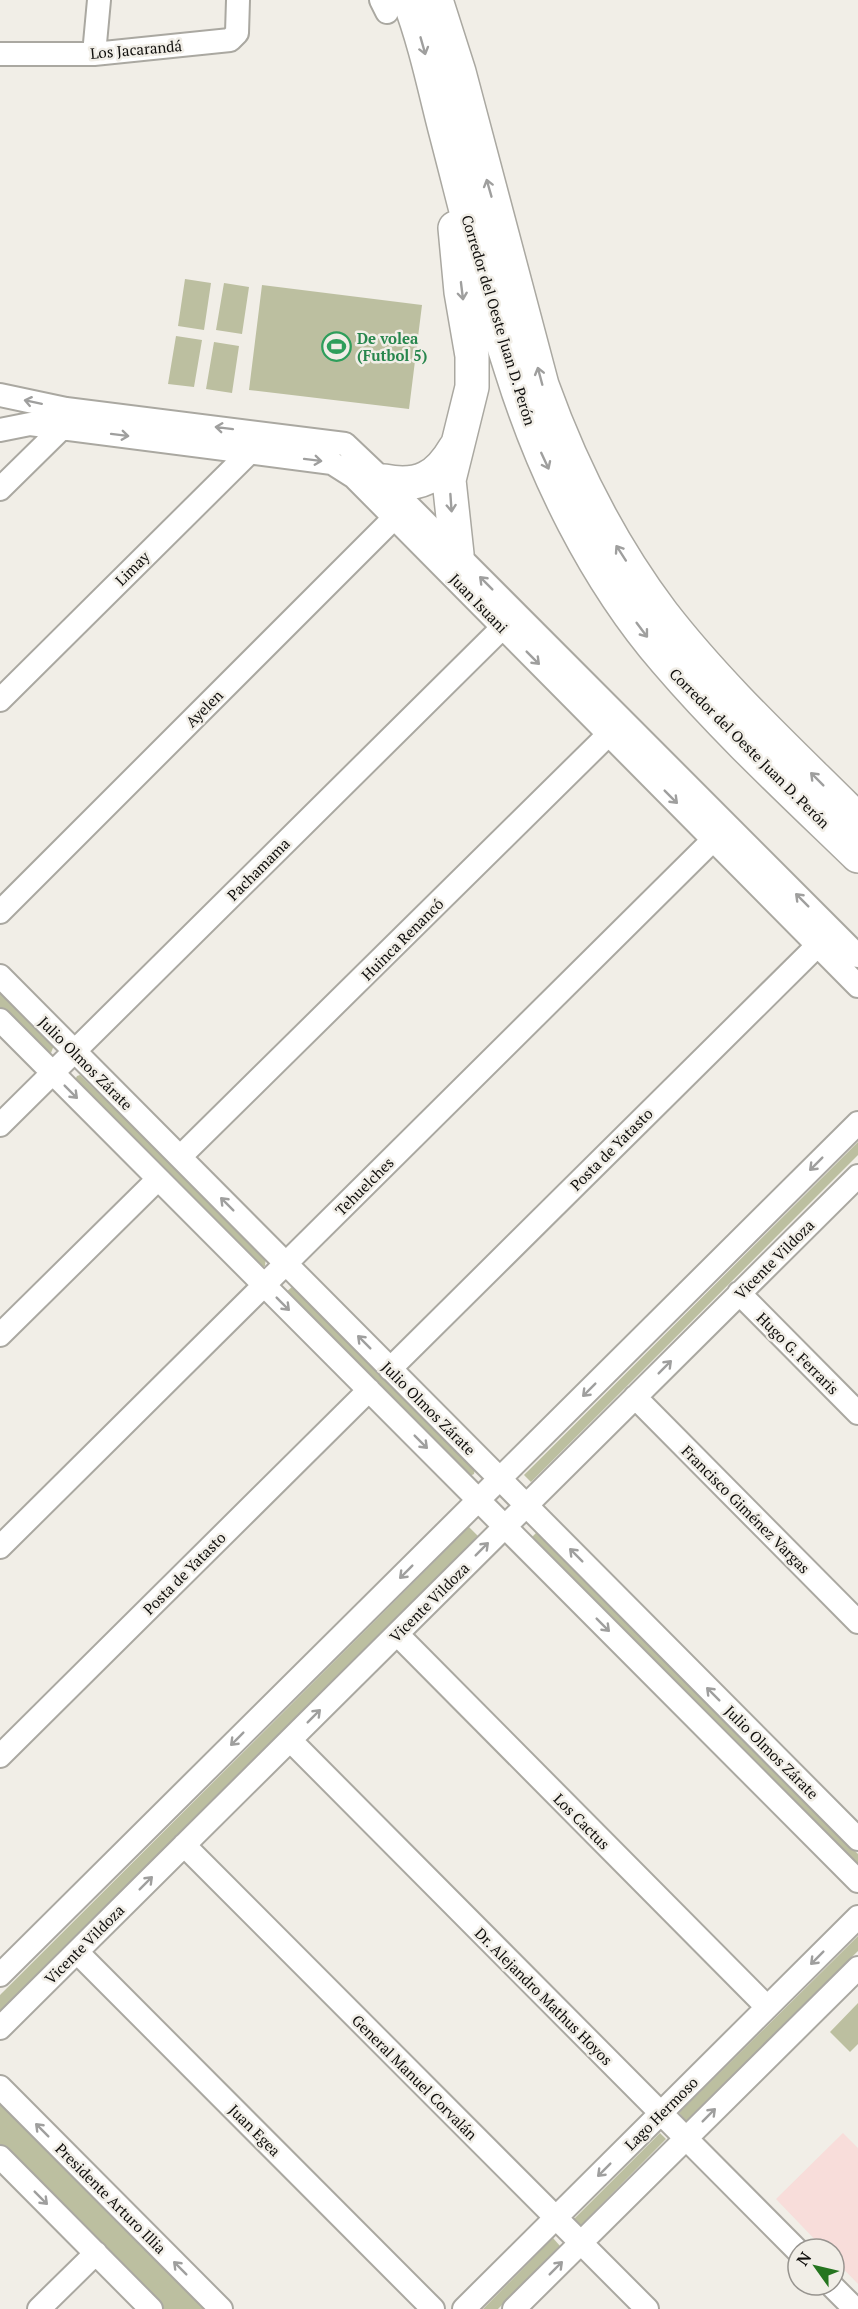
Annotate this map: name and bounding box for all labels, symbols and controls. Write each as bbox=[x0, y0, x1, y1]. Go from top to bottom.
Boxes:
street label: Los Jacarandá bbox=[89, 35, 183, 63]
one-way arrow bbox=[418, 36, 429, 55]
one-way arrow bbox=[482, 179, 494, 198]
street label: Corredor del Oeste Juan D. Perón bbox=[457, 212, 541, 428]
one-way arrow bbox=[456, 280, 467, 300]
place label: De volea (Futbol 5) bbox=[357, 328, 427, 365]
sports icon: De volea (Futbol 5) bbox=[320, 331, 352, 363]
one-way arrow bbox=[534, 367, 545, 386]
one-way arrow bbox=[24, 395, 43, 407]
one-way arrow bbox=[214, 422, 234, 433]
one-way arrow bbox=[110, 430, 130, 441]
one-way arrow bbox=[540, 452, 551, 470]
one-way arrow bbox=[303, 455, 323, 466]
one-way arrow bbox=[445, 493, 456, 513]
one-way arrow bbox=[615, 545, 627, 561]
street label: Limay bbox=[110, 546, 154, 590]
street label: Juan Isuani bbox=[446, 569, 512, 637]
one-way arrow bbox=[479, 576, 494, 590]
one-way arrow bbox=[636, 621, 648, 637]
one-way arrow bbox=[526, 651, 541, 666]
street label: Corredor del Oeste Juan D. Perón bbox=[666, 664, 835, 833]
street label: Ayelen bbox=[181, 685, 227, 731]
one-way arrow bbox=[809, 772, 824, 787]
one-way arrow bbox=[663, 789, 678, 804]
street label: Pachamama bbox=[222, 833, 294, 905]
one-way arrow bbox=[795, 892, 809, 907]
street label: Huinca Renancó bbox=[357, 894, 447, 984]
street label: Julio Olmos Zárate bbox=[35, 1012, 137, 1114]
one-way arrow bbox=[64, 1084, 78, 1099]
street label: Posta de Yatasto bbox=[565, 1103, 657, 1195]
street label: Tehuelches bbox=[330, 1152, 398, 1220]
one-way arrow bbox=[809, 1157, 824, 1171]
one-way arrow bbox=[219, 1197, 234, 1212]
street label: Vicente Vildoza bbox=[730, 1215, 818, 1303]
one-way arrow bbox=[276, 1296, 290, 1311]
street label: Hugo G. Ferraris bbox=[753, 1308, 843, 1398]
one-way arrow bbox=[357, 1335, 372, 1350]
street label: Julio Olmos Zárate bbox=[378, 1357, 480, 1459]
one-way arrow bbox=[657, 1360, 672, 1374]
one-way arrow bbox=[581, 1383, 596, 1398]
one-way arrow bbox=[413, 1435, 428, 1449]
street label: Francisco Giménez Vargas bbox=[678, 1441, 814, 1577]
street label: Posta de Yatasto bbox=[138, 1527, 230, 1619]
one-way arrow bbox=[474, 1542, 489, 1557]
one-way arrow bbox=[568, 1548, 583, 1563]
street label: Vicente Vildoza bbox=[385, 1558, 473, 1646]
one-way arrow bbox=[398, 1565, 413, 1579]
one-way arrow bbox=[595, 1617, 610, 1632]
one-way arrow bbox=[706, 1686, 721, 1701]
street label: Julio Olmos Zárate bbox=[721, 1701, 823, 1803]
one-way arrow bbox=[306, 1709, 321, 1723]
one-way arrow bbox=[230, 1732, 245, 1746]
street label: Los Cactus bbox=[550, 1789, 614, 1853]
one-way arrow bbox=[138, 1876, 153, 1891]
street label: Vicente Vildoza bbox=[40, 1900, 128, 1988]
street label: Dr. Alejandro Mathus Hoyos bbox=[471, 1923, 617, 2069]
one-way arrow bbox=[809, 1951, 824, 1965]
street label: General Manuel Corvalán bbox=[348, 2010, 482, 2144]
street label: Lago Hermoso bbox=[620, 2072, 702, 2154]
street label: Juan Egea bbox=[225, 2100, 286, 2161]
one-way arrow bbox=[701, 2108, 716, 2123]
one-way arrow bbox=[35, 2122, 50, 2137]
street label: Presidente Arturo Illia bbox=[51, 2138, 171, 2258]
one-way arrow bbox=[597, 2162, 611, 2177]
one-way arrow bbox=[34, 2191, 49, 2206]
north arrow bbox=[786, 2237, 846, 2297]
text: N bbox=[791, 2247, 816, 2270]
one-way arrow bbox=[172, 2260, 187, 2275]
one-way arrow bbox=[548, 2260, 563, 2275]

